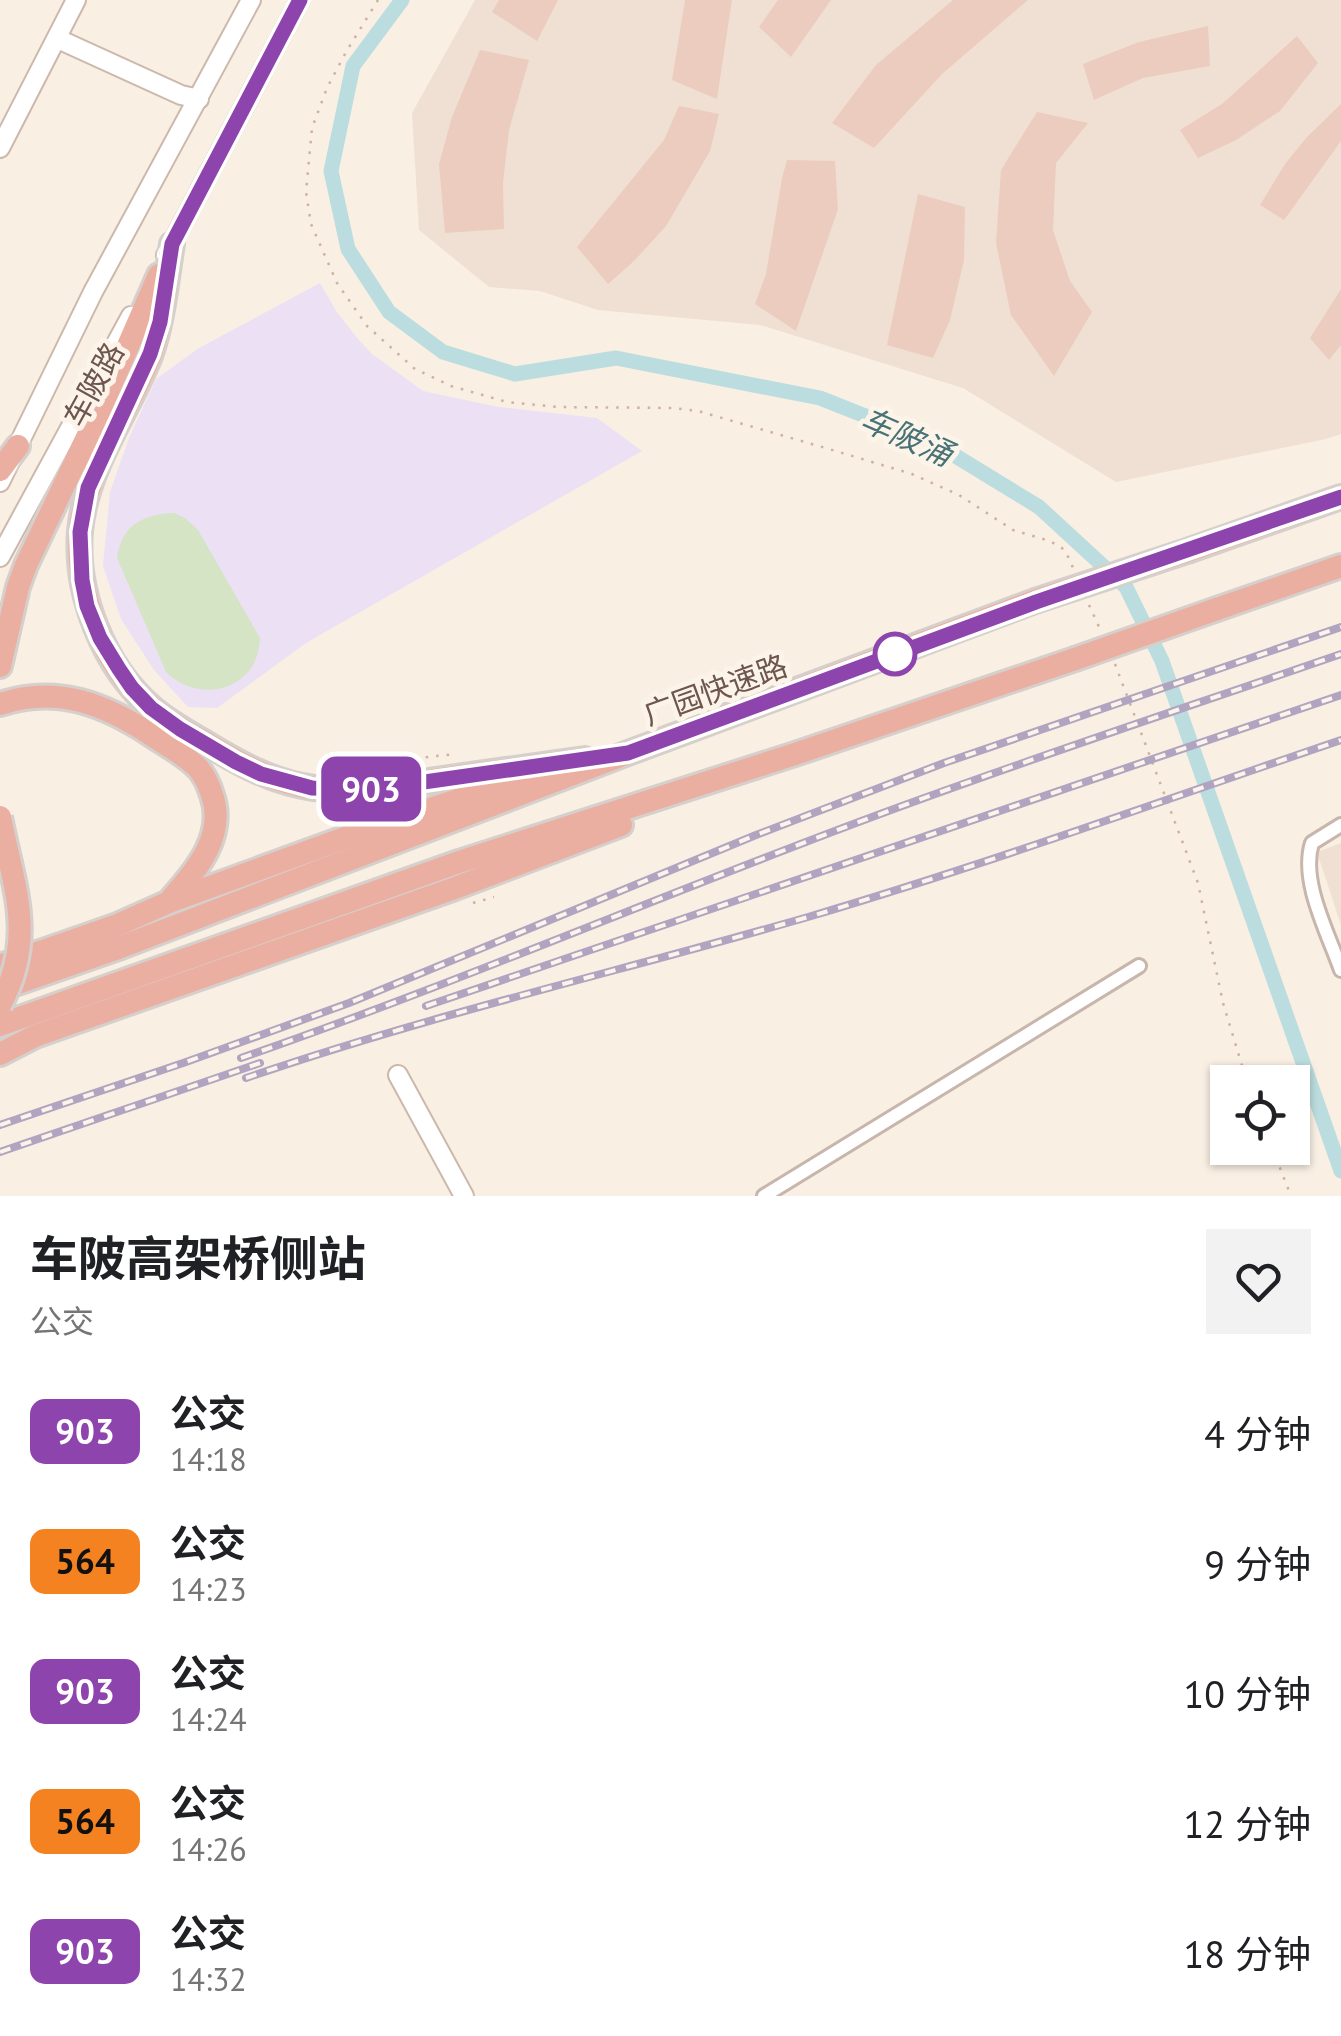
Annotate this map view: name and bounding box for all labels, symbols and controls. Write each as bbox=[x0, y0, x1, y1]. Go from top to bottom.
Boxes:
street label: 车陂路 bbox=[54, 335, 132, 433]
water label: 车陂涌 bbox=[855, 397, 962, 476]
unlabelled marker bbox=[874, 633, 916, 675]
street label: 广园快速路 bbox=[638, 645, 792, 733]
line badge: 903 bbox=[314, 756, 428, 822]
text: 903 bbox=[341, 766, 401, 812]
map controls bbox=[1210, 1065, 1310, 1165]
button: locate bbox=[1210, 1065, 1310, 1165]
text: 车陂高架桥侧站 bbox=[30, 1227, 366, 1289]
button: heart bbox=[1206, 1229, 1311, 1334]
text: 公交 bbox=[30, 1300, 94, 1342]
text: 公交 bbox=[170, 1388, 246, 1437]
text: 903 bbox=[55, 1408, 115, 1454]
text: 4 分钟 bbox=[1204, 1409, 1311, 1458]
text: 14:18 bbox=[170, 1438, 247, 1480]
text: 公交 bbox=[170, 1518, 246, 1567]
text: 564 bbox=[55, 1538, 115, 1584]
text: 9 分钟 bbox=[1204, 1539, 1311, 1588]
text: 14:23 bbox=[170, 1568, 247, 1610]
text: 公交 bbox=[170, 1648, 246, 1697]
text: 903 bbox=[55, 1668, 115, 1714]
text: 10 分钟 bbox=[1183, 1669, 1311, 1718]
text: 14:24 bbox=[170, 1698, 247, 1740]
text: 公交 bbox=[170, 1778, 246, 1827]
text: 564 bbox=[55, 1798, 115, 1844]
text: 12 分钟 bbox=[1183, 1799, 1311, 1848]
text: 14:26 bbox=[170, 1828, 247, 1870]
text: 公交 bbox=[170, 1908, 246, 1957]
text: 903 bbox=[55, 1928, 115, 1974]
text: 18 分钟 bbox=[1183, 1929, 1311, 1978]
text: 14:32 bbox=[170, 1958, 247, 2000]

